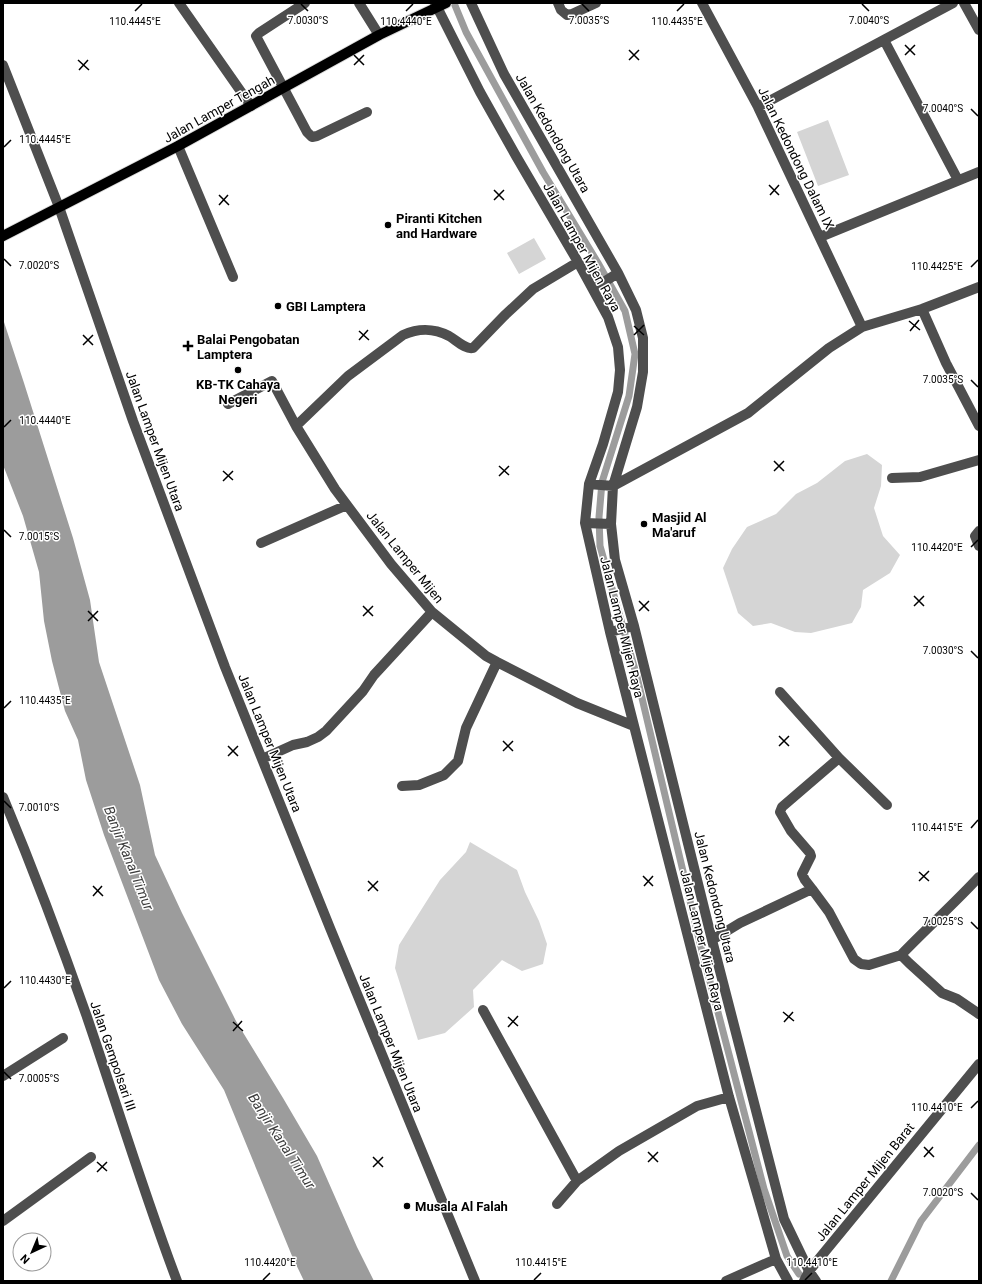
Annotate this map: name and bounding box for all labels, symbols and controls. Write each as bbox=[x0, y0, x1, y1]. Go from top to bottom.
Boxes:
text: 7.0030°S bbox=[288, 15, 328, 26]
text: 7.0035°S bbox=[569, 15, 609, 26]
text: 7.0040°S bbox=[849, 15, 889, 26]
text: 110.4445°E bbox=[109, 16, 161, 27]
text: 110.4440°E bbox=[380, 16, 432, 27]
text: 110.4435°E bbox=[651, 16, 703, 27]
street label: Jalan Kedondong Utara bbox=[513, 71, 593, 195]
street label: Jalan Lamper Tengah bbox=[161, 72, 277, 146]
street label: Jalan Kedondong Dalam IX bbox=[755, 84, 837, 232]
text: 7.0040°S bbox=[923, 103, 963, 114]
text: 110.4445°E bbox=[19, 134, 71, 145]
street label: Jalan Lamper Mijen Raya bbox=[540, 180, 624, 314]
place label: Piranti Kitchen and Hardware bbox=[396, 211, 482, 241]
marker: Piranti Kitchen and Hardware bbox=[383, 220, 393, 230]
text: 7.0020°S bbox=[19, 260, 59, 271]
text: 110.4425°E bbox=[911, 261, 963, 272]
place label: GBI Lamptera bbox=[286, 299, 366, 314]
marker: GBI Lamptera bbox=[273, 301, 283, 311]
place label: Balai Pengobatan Lamptera bbox=[197, 332, 300, 362]
marker: Balai Pengobatan Lamptera bbox=[182, 340, 194, 352]
marker: KB-TK Cahaya Negeri bbox=[233, 365, 243, 375]
street label: Jalan Lamper Mijen Utara bbox=[123, 369, 187, 513]
text: 7.0035°S bbox=[923, 374, 963, 385]
place label: KB-TK Cahaya Negeri bbox=[196, 377, 280, 407]
text: 110.4440°E bbox=[19, 415, 71, 426]
street label: Jalan Lamper Mijen bbox=[363, 508, 447, 606]
place label: Masjid Al Ma'aruf bbox=[652, 510, 707, 540]
marker: Masjid Al Ma'aruf bbox=[639, 519, 649, 529]
text: 7.0015°S bbox=[19, 531, 59, 542]
text: 110.4420°E bbox=[911, 542, 963, 553]
street label: Jalan Lamper Mijen Raya bbox=[597, 555, 647, 699]
text: 7.0030°S bbox=[923, 645, 963, 656]
street label: Jalan Lamper Mijen Utara bbox=[235, 672, 305, 814]
text: 110.4435°E bbox=[19, 695, 71, 706]
text: 7.0010°S bbox=[19, 802, 59, 813]
water label: Banjir Kanal Timur bbox=[101, 804, 157, 913]
text: 110.4415°E bbox=[911, 822, 963, 833]
street label: Jalan Kedondong Utara bbox=[691, 830, 739, 964]
street label: Jalan Lamper Mijen Raya bbox=[677, 868, 727, 1012]
text: 7.0025°S bbox=[923, 916, 963, 927]
street label: Jalan Lamper Mijen Utara bbox=[356, 972, 426, 1114]
text: 110.4430°E bbox=[19, 975, 71, 986]
street label: Jalan Gempolsari III bbox=[87, 999, 139, 1113]
text: 7.0005°S bbox=[19, 1073, 59, 1084]
water label: Banjir Kanal Timur bbox=[245, 1090, 319, 1192]
text: 110.4410°E bbox=[911, 1102, 963, 1113]
street label: Jalan Lamper Mijen Barat bbox=[813, 1120, 917, 1244]
text: 7.0020°S bbox=[923, 1187, 963, 1198]
place label: Musala Al Falah bbox=[415, 1199, 508, 1214]
marker: Musala Al Falah bbox=[402, 1201, 412, 1211]
north arrow bbox=[12, 1232, 52, 1272]
text: N bbox=[18, 1251, 33, 1266]
text: 110.4420°E bbox=[244, 1257, 296, 1268]
text: 110.4415°E bbox=[515, 1257, 567, 1268]
text: 110.4410°E bbox=[786, 1257, 838, 1268]

